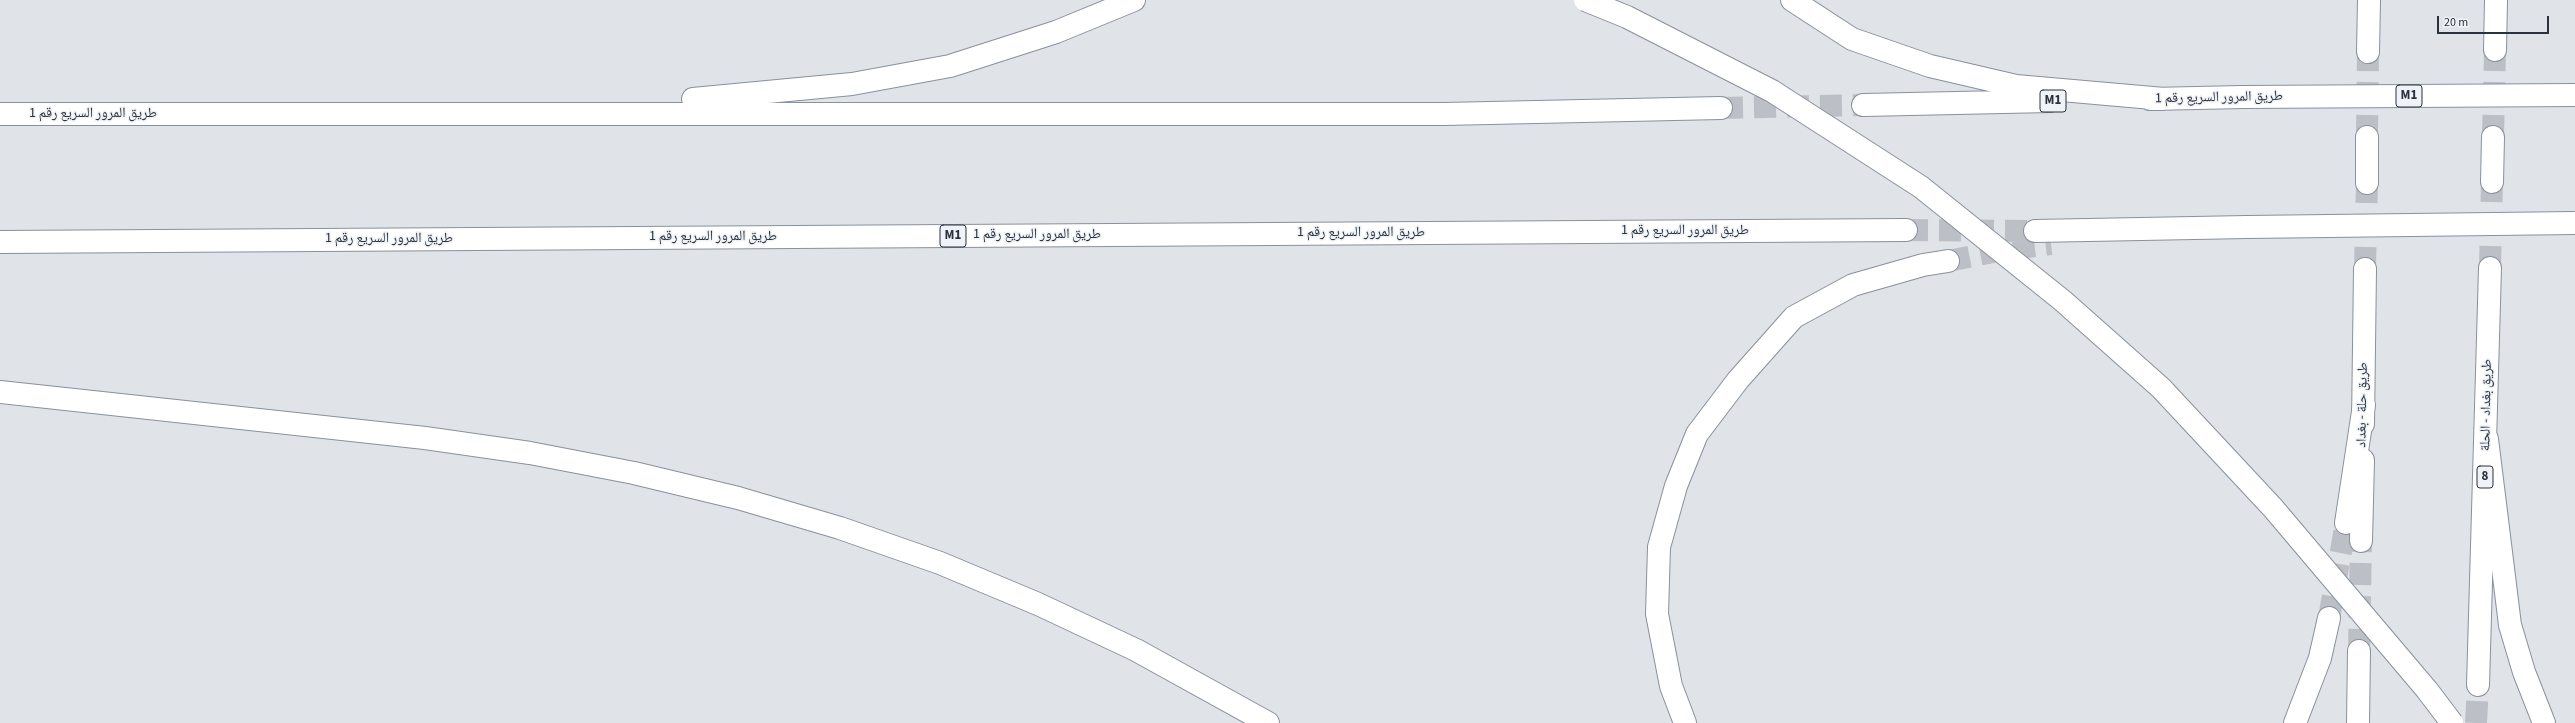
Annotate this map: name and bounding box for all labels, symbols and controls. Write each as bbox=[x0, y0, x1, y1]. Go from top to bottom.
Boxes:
scale bar bbox=[2439, 8, 2551, 34]
text: 20 m bbox=[2444, 14, 2468, 31]
road number: M1 bbox=[2396, 85, 2422, 107]
street label: طريق المرور السريع رقم 1 bbox=[2155, 88, 2283, 108]
road number: M1 bbox=[2040, 90, 2066, 112]
street label: طريق المرور السريع رقم 1 bbox=[29, 106, 157, 122]
street label: طريق المرور السريع رقم 1 bbox=[1621, 223, 1749, 239]
road number: M1 bbox=[940, 225, 966, 247]
street label: طريق المرور السريع رقم 1 bbox=[1297, 225, 1425, 241]
street label: طريق المرور السريع رقم 1 bbox=[973, 227, 1101, 243]
street label: طريق المرور السريع رقم 1 bbox=[649, 229, 777, 245]
street label: طريق المرور السريع رقم 1 bbox=[325, 231, 453, 247]
street label: طريق بغداد - الحلة bbox=[2478, 359, 2496, 451]
street label: طريق حلة - بغداد bbox=[2354, 362, 2372, 448]
road number: 8 bbox=[2477, 466, 2493, 488]

